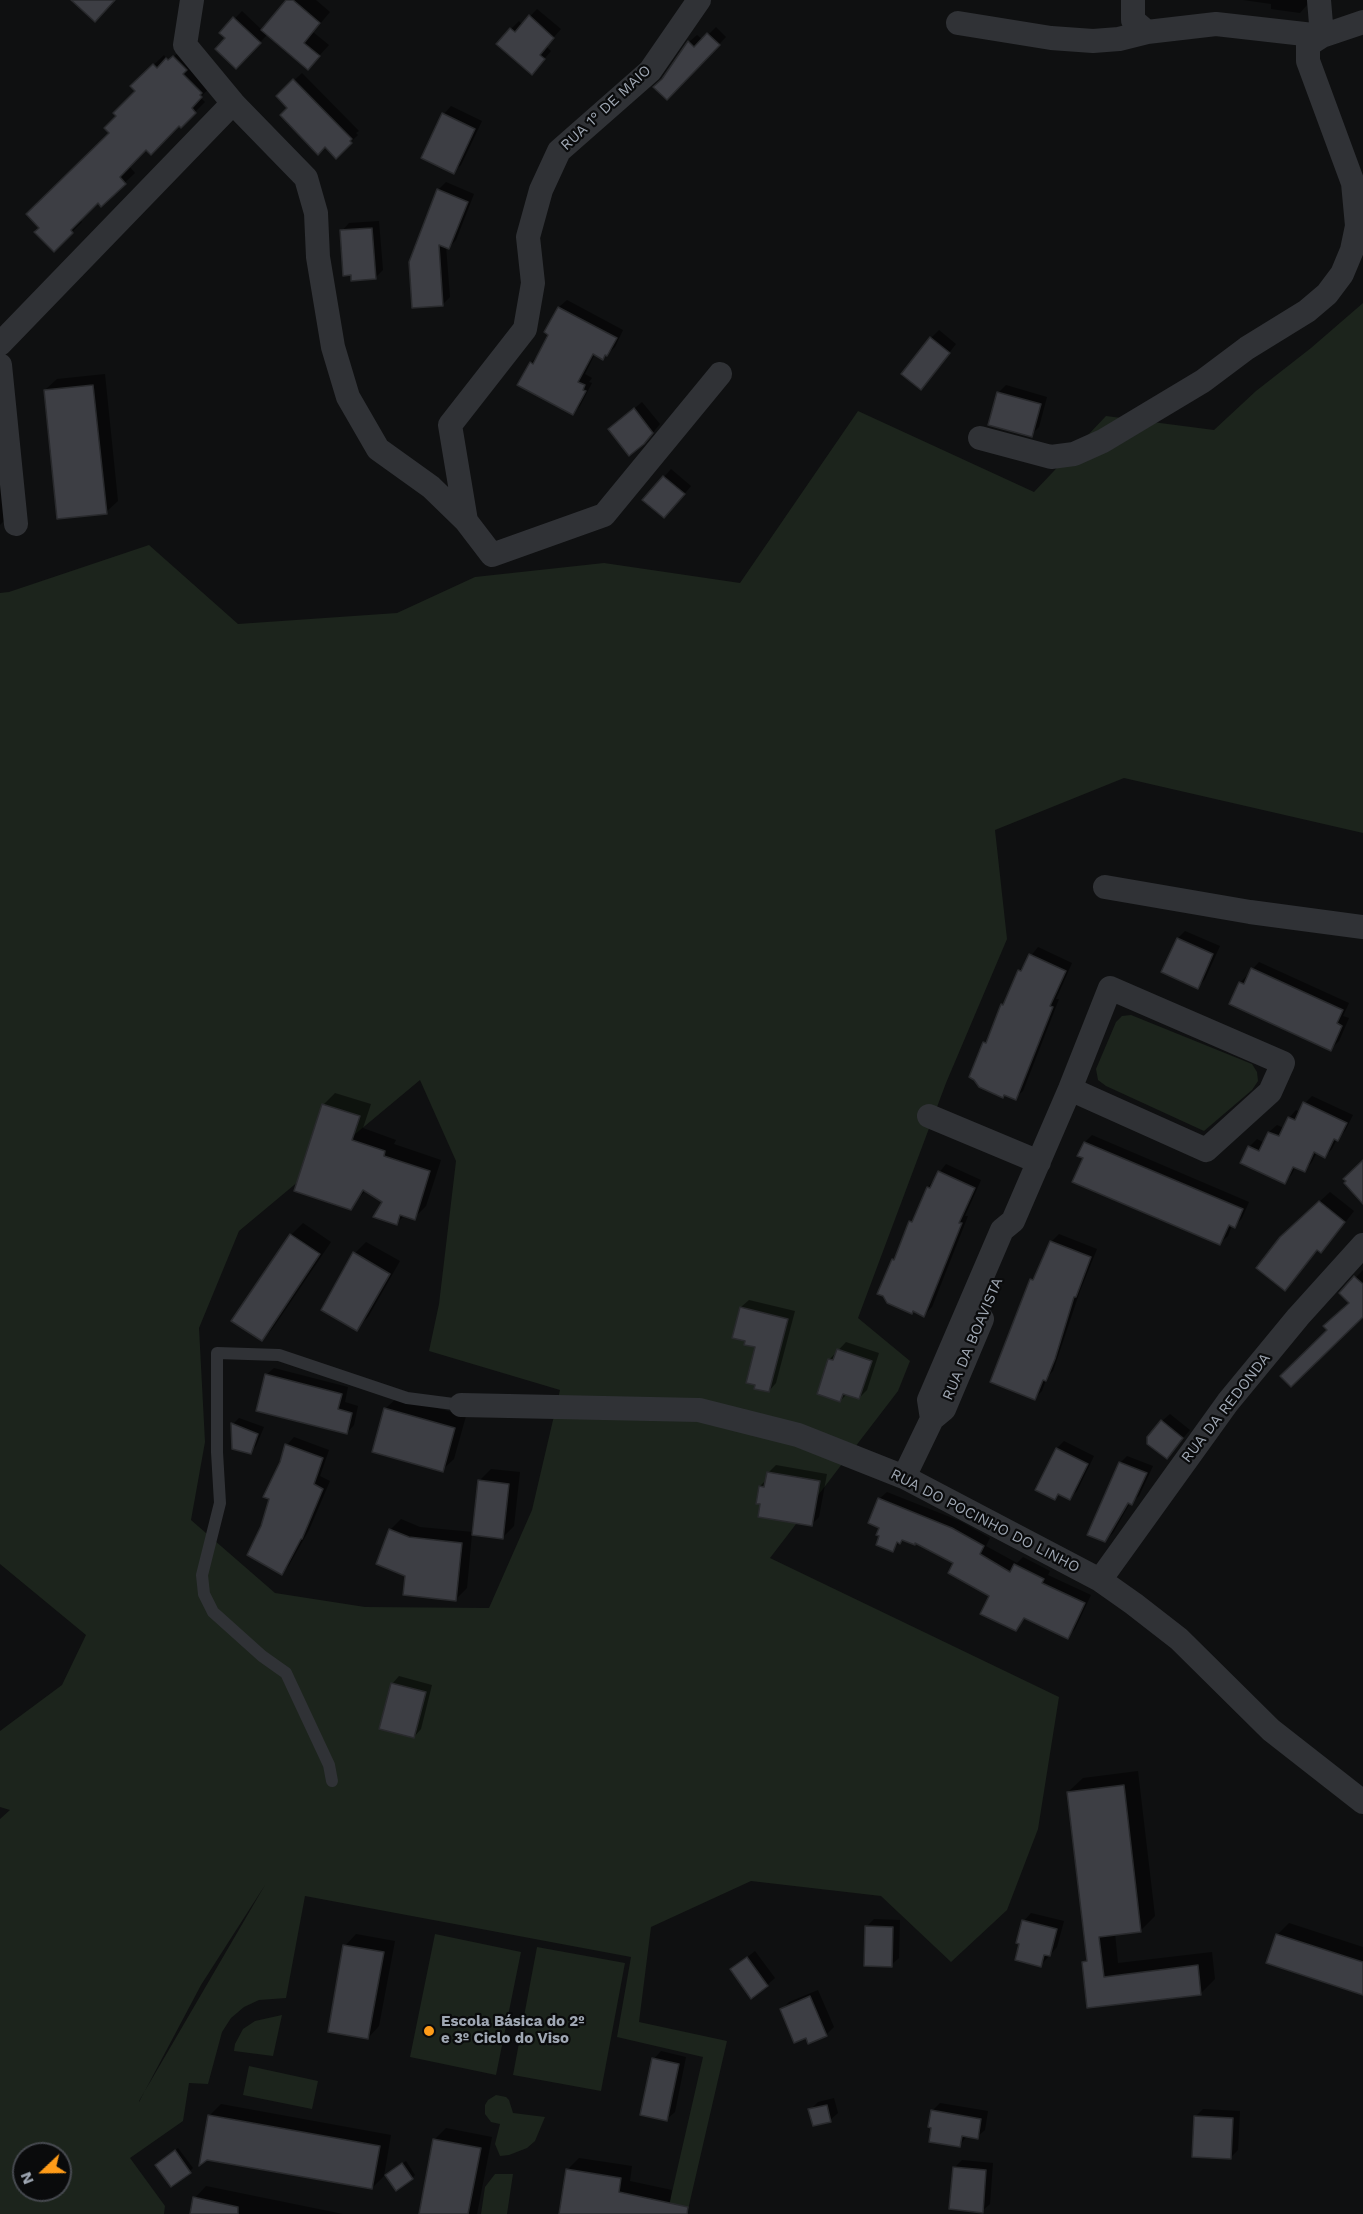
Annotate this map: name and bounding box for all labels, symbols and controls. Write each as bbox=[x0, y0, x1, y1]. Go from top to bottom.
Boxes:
street label: RUA 1° DE MAIO bbox=[557, 62, 655, 154]
street label: RUA DA BOAVISTA bbox=[939, 1275, 1007, 1403]
street label: RUA DA REDONDA bbox=[1178, 1350, 1274, 1466]
street label: RUA DO POCINHO DO LINHO bbox=[888, 1465, 1082, 1577]
place label: Escola Básica do 2º e 3º Ciclo do Viso bbox=[441, 2013, 585, 2048]
marker: Escola Básica do 2º e 3º Ciclo do Viso bbox=[422, 2024, 436, 2038]
north arrow bbox=[12, 2142, 72, 2202]
text: N bbox=[16, 2169, 38, 2187]

